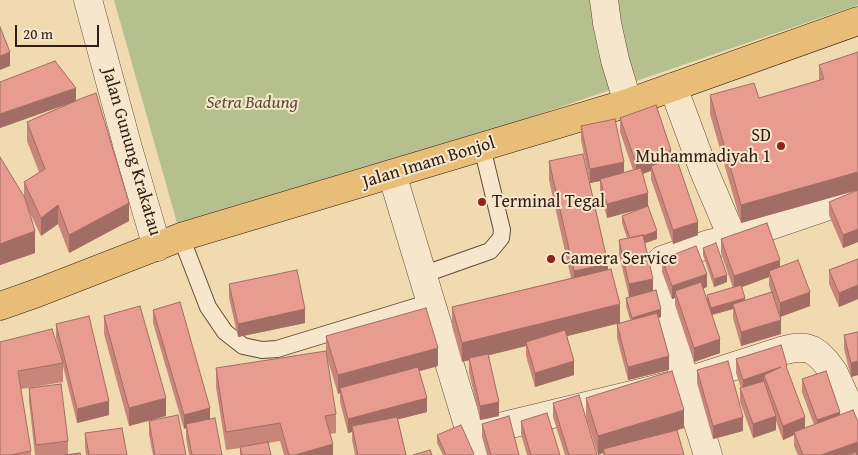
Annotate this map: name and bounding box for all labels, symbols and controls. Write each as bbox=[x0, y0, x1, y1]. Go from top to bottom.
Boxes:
scale bar bbox=[18, 15, 101, 47]
text: 20 m bbox=[23, 23, 53, 44]
street label: Jalan Gunung Krakatau bbox=[97, 66, 165, 238]
park label: Setra Badung bbox=[206, 92, 298, 114]
place label: SD Muhammadiyah 1 bbox=[635, 125, 771, 168]
street label: Jalan Imam Bonjol bbox=[360, 133, 498, 193]
marker: SD Muhammadiyah 1 bbox=[775, 140, 787, 152]
place label: Terminal Tegal bbox=[492, 191, 605, 213]
marker: Terminal Tegal bbox=[476, 196, 488, 208]
place label: Camera Service bbox=[561, 248, 677, 270]
marker: Camera Service bbox=[545, 253, 557, 265]

